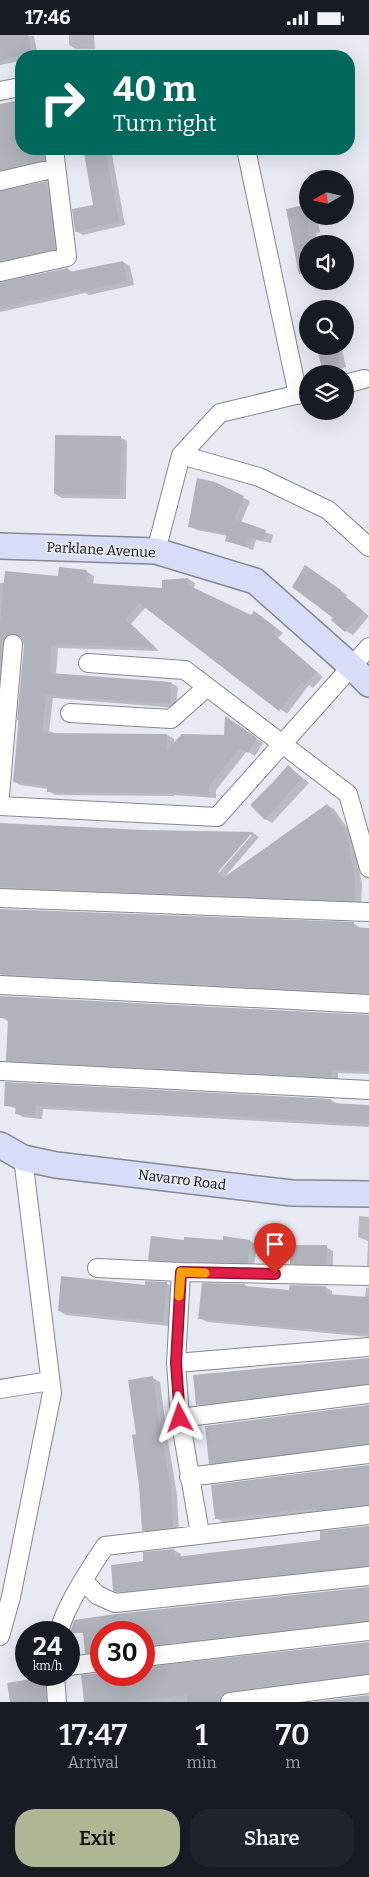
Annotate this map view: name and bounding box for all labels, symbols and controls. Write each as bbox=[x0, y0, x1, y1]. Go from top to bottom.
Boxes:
text: 17:46 bbox=[25, 6, 70, 29]
text: 40 m bbox=[113, 68, 196, 110]
icon: right bbox=[30, 70, 95, 135]
text: Turn right bbox=[113, 110, 216, 137]
north arrow bbox=[299, 170, 354, 225]
map controls bbox=[299, 170, 354, 420]
button: sound bbox=[299, 235, 354, 290]
button: search bbox=[299, 300, 354, 355]
button: layers bbox=[299, 365, 354, 420]
street label: Parklane Avenue bbox=[46, 539, 156, 561]
street label: Navarro Road bbox=[137, 1166, 227, 1194]
pin bbox=[254, 1223, 296, 1274]
icon: arrive bbox=[261, 1230, 289, 1258]
position arrow bbox=[153, 1391, 205, 1443]
speed limit sign: 30 bbox=[90, 1621, 155, 1686]
text: 24 bbox=[33, 1632, 62, 1662]
text: km/h bbox=[33, 1659, 62, 1673]
text: 17:47 bbox=[59, 1717, 127, 1753]
text: 1 bbox=[195, 1717, 208, 1753]
text: 70 bbox=[276, 1717, 310, 1753]
text: Arrival bbox=[68, 1753, 119, 1772]
text: min bbox=[186, 1753, 217, 1772]
text: m bbox=[285, 1753, 300, 1772]
button: Exit bbox=[15, 1809, 180, 1867]
button: Share bbox=[190, 1809, 354, 1867]

